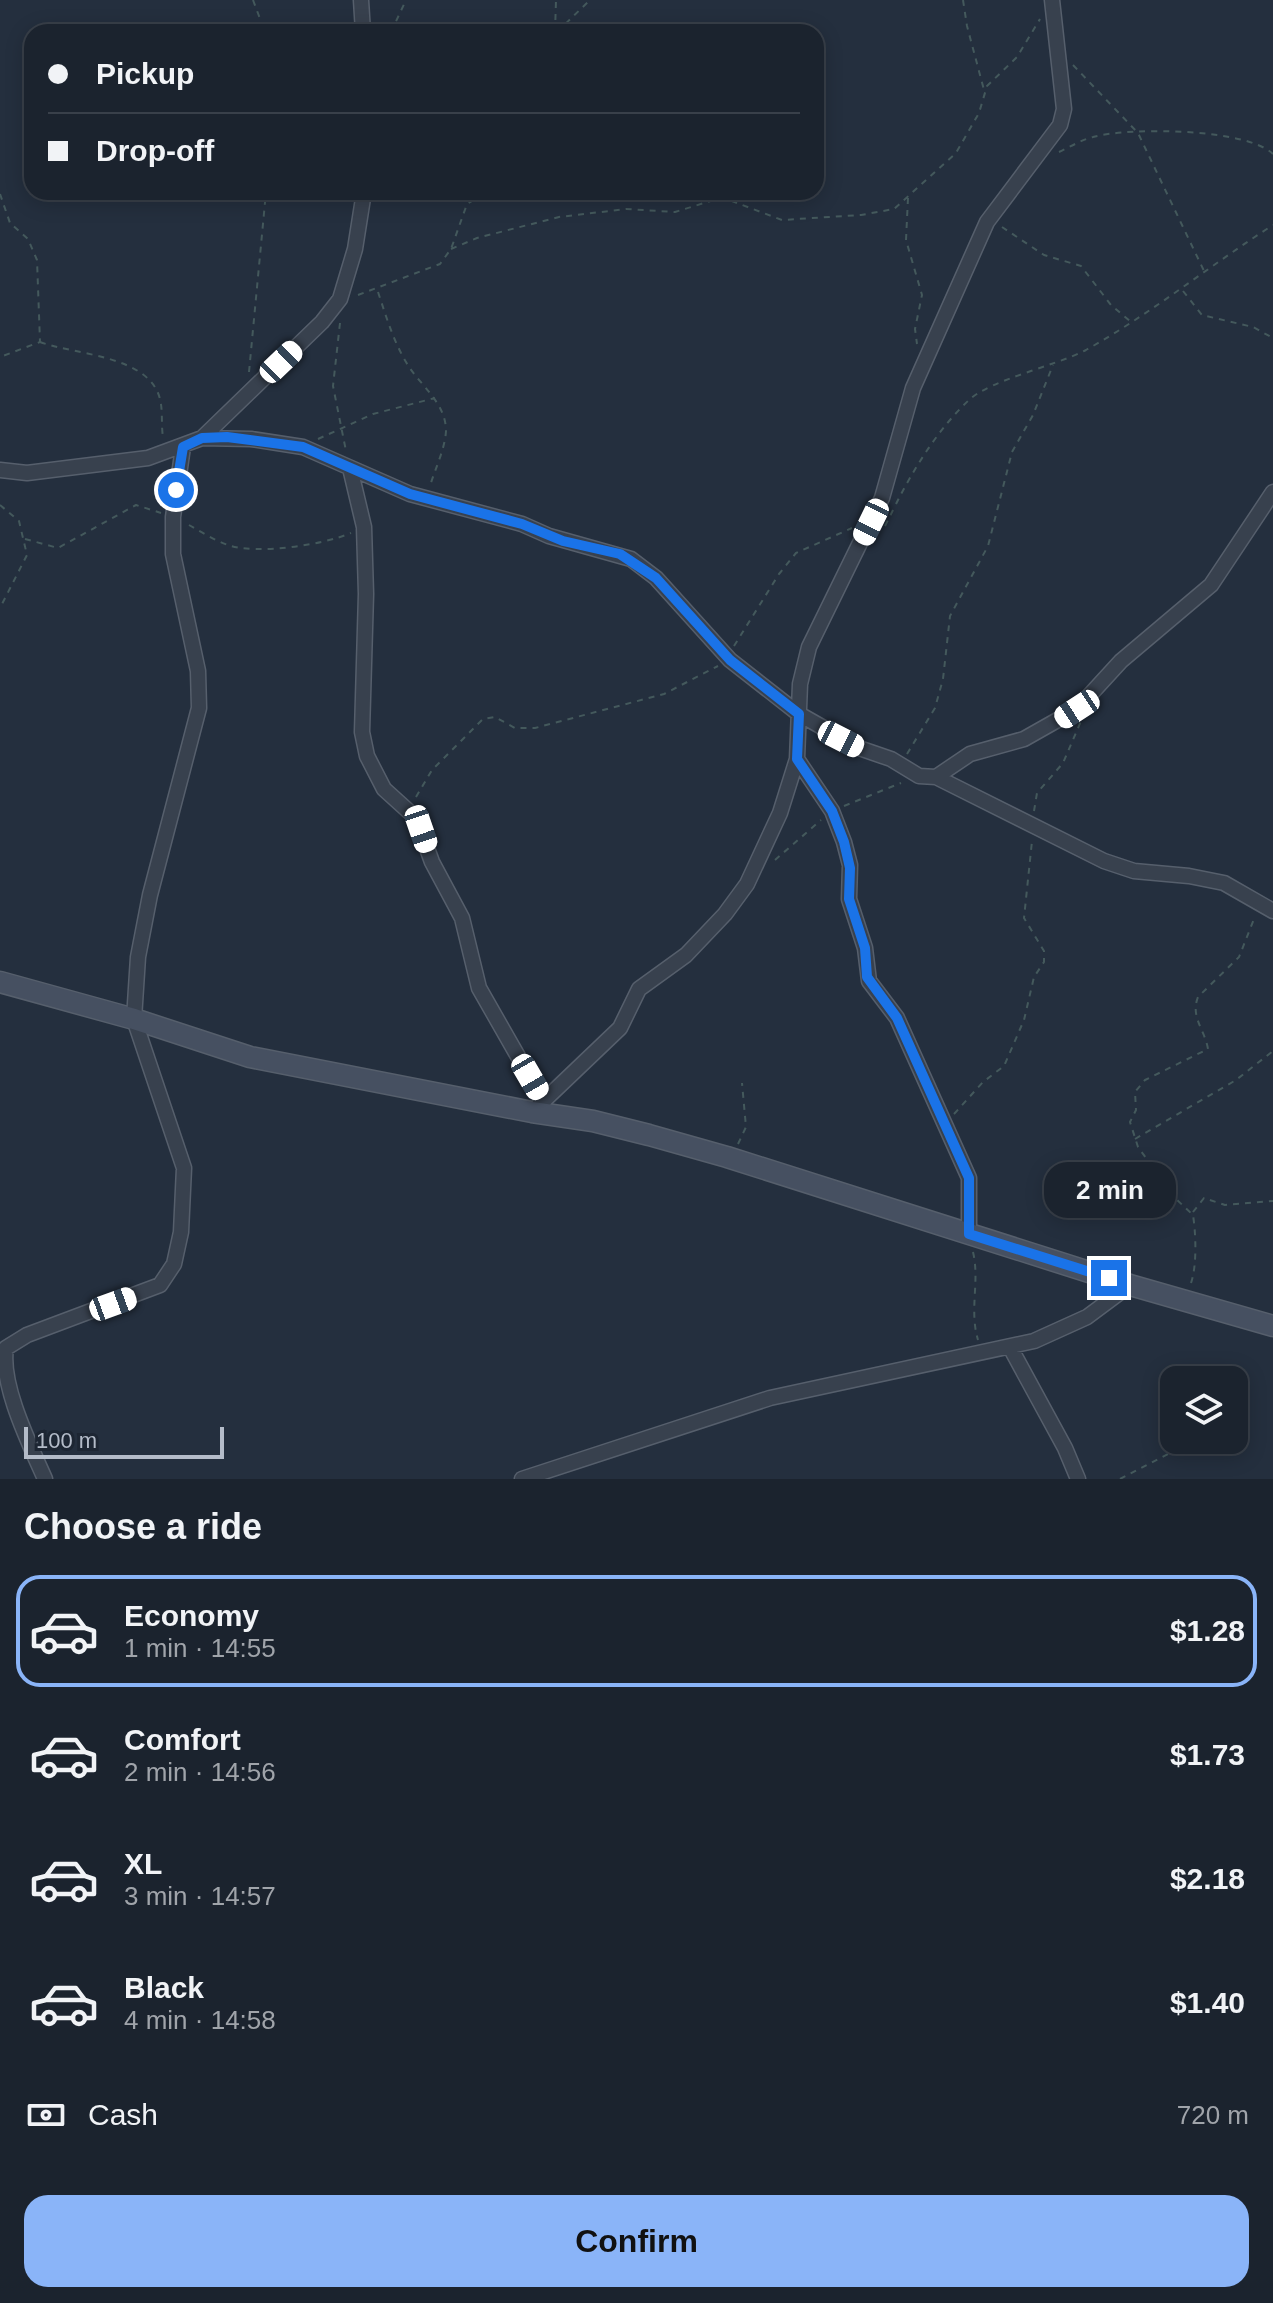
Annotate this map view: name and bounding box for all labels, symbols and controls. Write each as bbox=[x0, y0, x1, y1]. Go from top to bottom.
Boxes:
text: Pickup bbox=[96, 57, 194, 90]
text: Drop-off bbox=[96, 134, 214, 167]
car bbox=[255, 337, 307, 387]
route start bbox=[158, 472, 194, 508]
car bbox=[850, 495, 892, 549]
car bbox=[1050, 686, 1104, 732]
car bbox=[814, 717, 868, 761]
car bbox=[402, 802, 440, 856]
car bbox=[508, 1050, 552, 1104]
callout: 2 min bbox=[1043, 1162, 1175, 1218]
text: 2 min bbox=[1076, 1175, 1144, 1205]
route end bbox=[1091, 1260, 1127, 1296]
car bbox=[86, 1285, 140, 1323]
map controls bbox=[1160, 1366, 1248, 1454]
button: layers bbox=[1160, 1366, 1248, 1454]
scale bar bbox=[24, 1423, 224, 1459]
text: 100 m bbox=[36, 1428, 97, 1453]
text: Choose a ride bbox=[24, 1506, 262, 1547]
icon: car bbox=[28, 1595, 100, 1667]
text: Economy bbox=[124, 1599, 259, 1632]
text: $1.28 bbox=[1170, 1614, 1245, 1647]
text: 1 min · 14:55 bbox=[124, 1633, 276, 1663]
icon: car bbox=[28, 1719, 100, 1791]
text: Comfort bbox=[124, 1723, 241, 1756]
text: $1.73 bbox=[1170, 1738, 1245, 1771]
text: 2 min · 14:56 bbox=[124, 1757, 276, 1787]
icon: car bbox=[28, 1843, 100, 1915]
text: XL bbox=[124, 1847, 162, 1880]
text: $2.18 bbox=[1170, 1862, 1245, 1895]
text: 3 min · 14:57 bbox=[124, 1881, 276, 1911]
icon: car bbox=[28, 1967, 100, 2039]
text: Black bbox=[124, 1971, 204, 2004]
text: $1.40 bbox=[1170, 1986, 1245, 2019]
text: 4 min · 14:58 bbox=[124, 2005, 276, 2035]
icon: cash bbox=[24, 2093, 68, 2137]
text: Cash bbox=[88, 2098, 158, 2131]
text: 720 m bbox=[1177, 2100, 1249, 2130]
button: Confirm bbox=[24, 2195, 1249, 2287]

